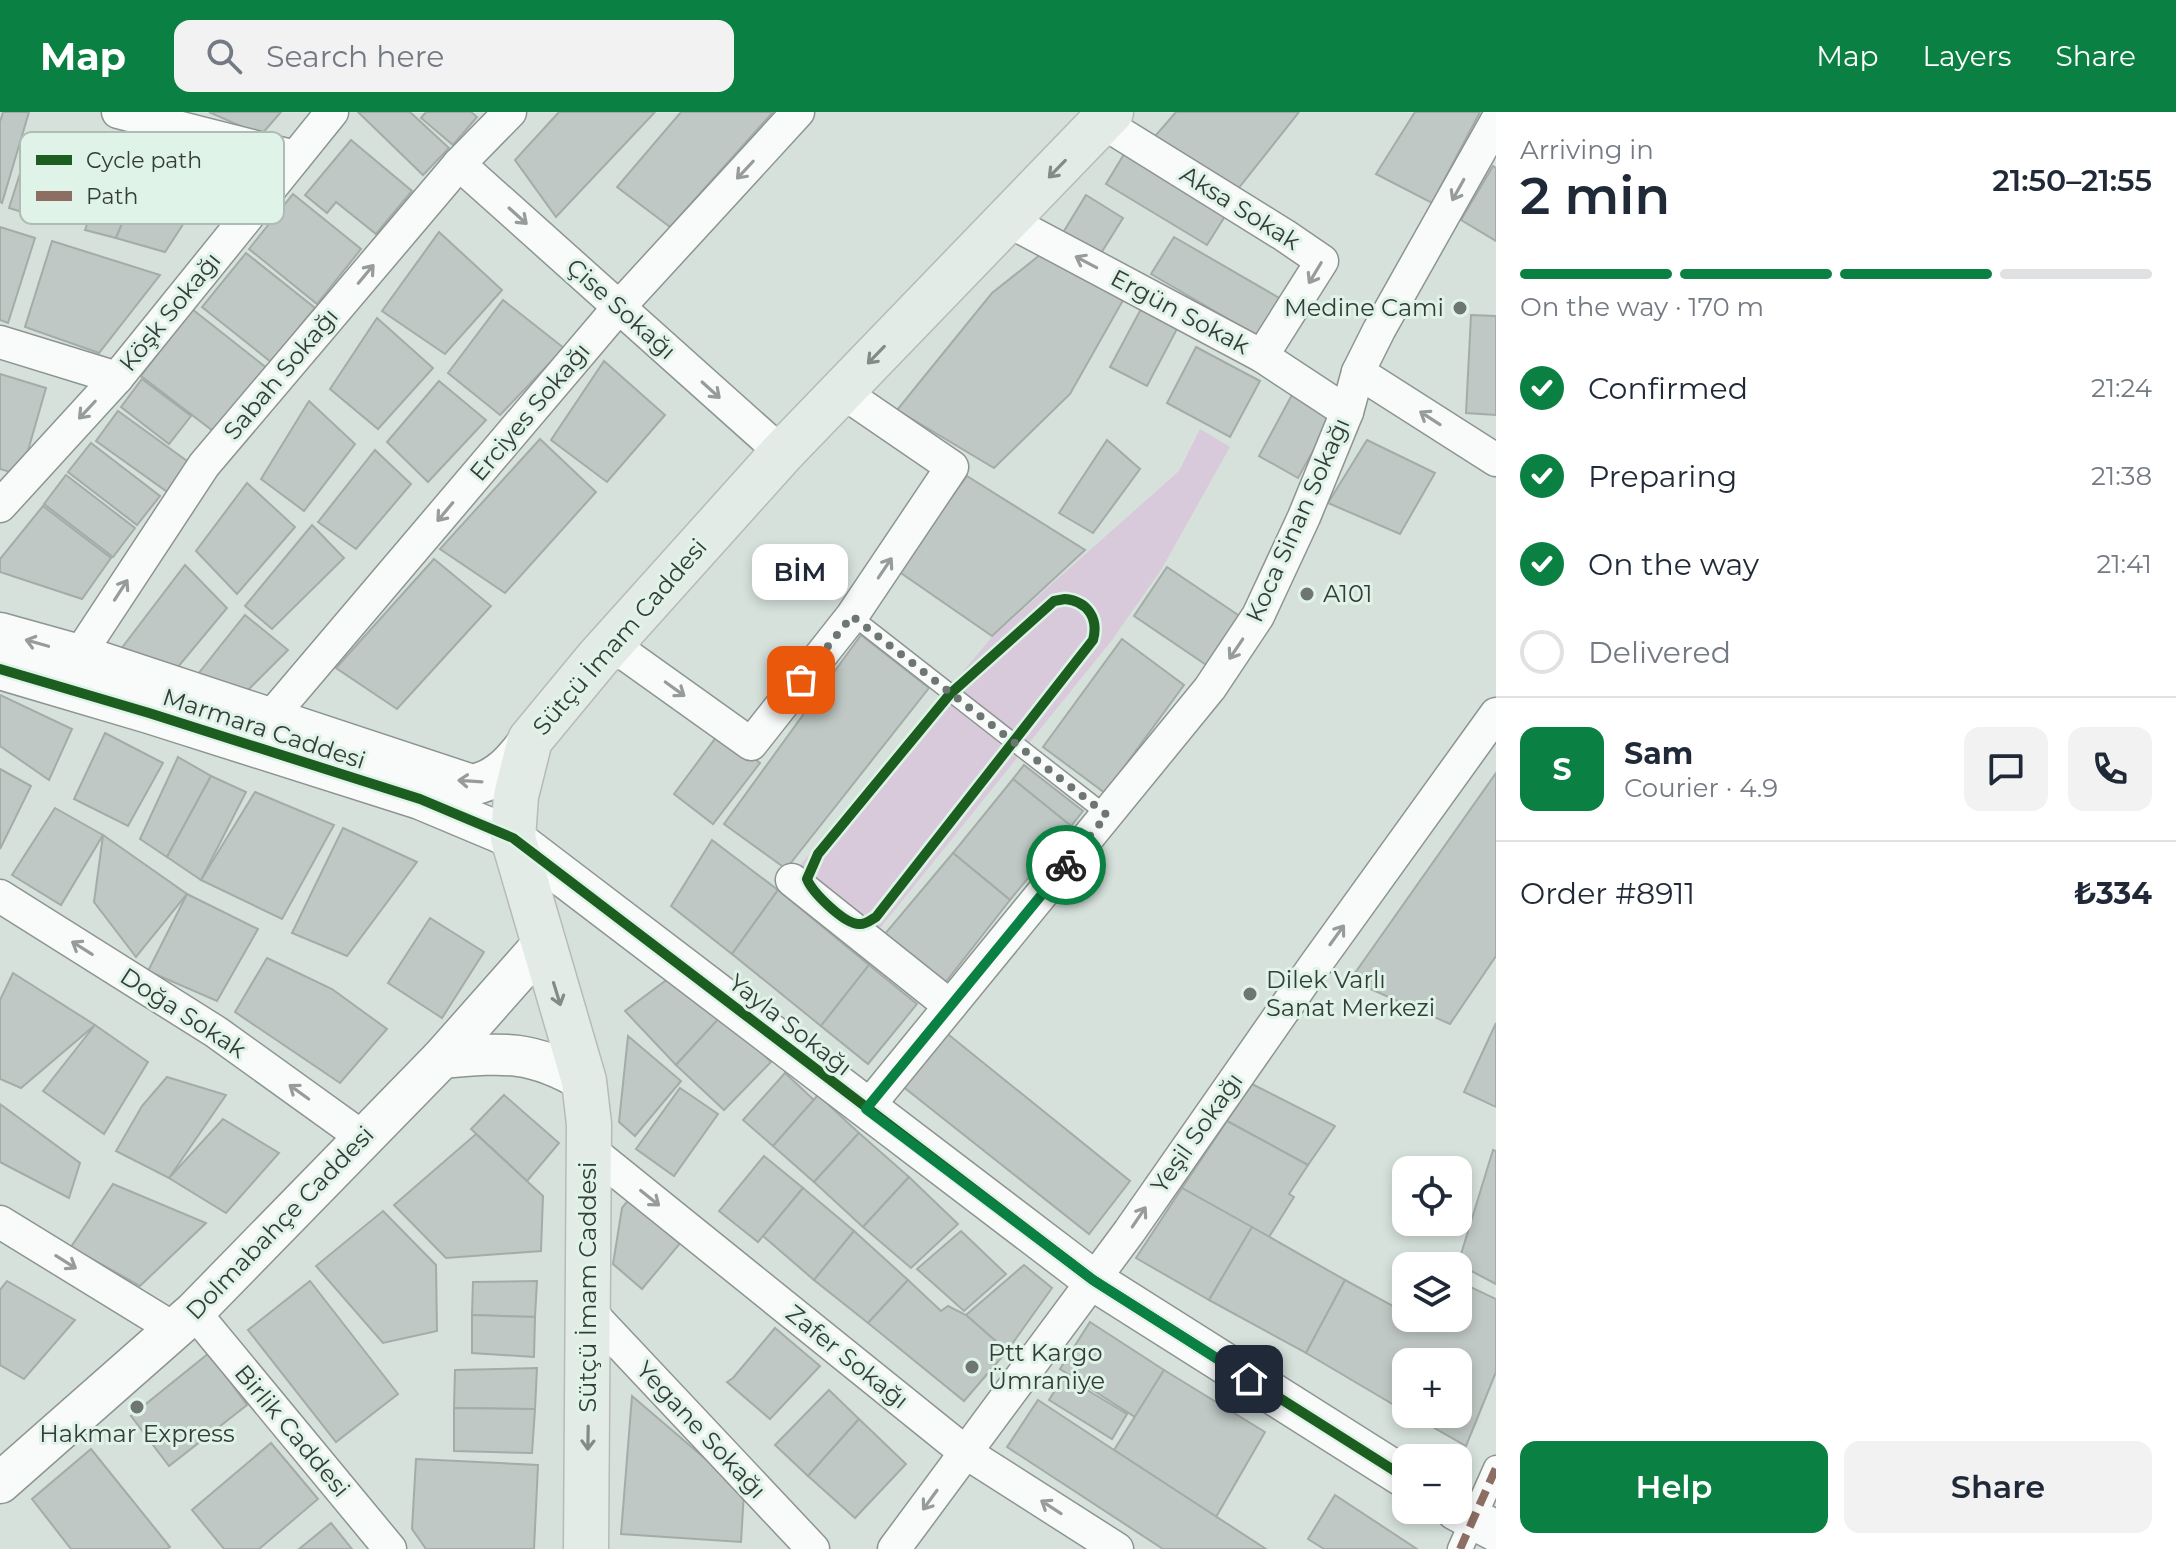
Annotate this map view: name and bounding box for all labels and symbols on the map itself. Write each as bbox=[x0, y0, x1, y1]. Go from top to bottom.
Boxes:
legend bbox=[20, 132, 284, 224]
text: Cycle path bbox=[86, 147, 202, 174]
one-way arrow bbox=[737, 159, 755, 179]
one-way arrow bbox=[1048, 159, 1067, 178]
street label: Aksa Sokak bbox=[1175, 159, 1306, 256]
one-way arrow bbox=[1450, 177, 1465, 201]
text: Path bbox=[86, 183, 138, 210]
one-way arrow bbox=[507, 207, 527, 225]
street label: Köşk Sokağı bbox=[113, 246, 226, 377]
street label: Çise Sokağı bbox=[561, 252, 682, 365]
one-way arrow bbox=[1074, 254, 1098, 269]
one-way arrow bbox=[1306, 261, 1323, 283]
street label: Ergün Sokak bbox=[1106, 263, 1255, 361]
one-way arrow bbox=[357, 264, 375, 285]
place label: Medine Cami bbox=[1284, 293, 1444, 322]
marker: Medine Cami bbox=[1451, 299, 1469, 317]
street label: Sabah Sokağı bbox=[217, 302, 344, 445]
street label: Erciyes Sokağı bbox=[463, 337, 596, 487]
one-way arrow bbox=[867, 345, 886, 364]
one-way arrow bbox=[701, 380, 721, 398]
one-way arrow bbox=[77, 400, 96, 420]
one-way arrow bbox=[1419, 410, 1442, 426]
street label: Koca Sinan Sokağı bbox=[1239, 413, 1356, 626]
one-way arrow bbox=[436, 502, 454, 522]
street label: Sütçü İmam Caddesi bbox=[526, 532, 713, 741]
callout: BİM bbox=[753, 544, 849, 600]
one-way arrow bbox=[876, 557, 893, 579]
one-way arrow bbox=[113, 579, 130, 601]
place label: A101 bbox=[1323, 579, 1372, 608]
marker: A101 bbox=[1298, 585, 1316, 603]
one-way arrow bbox=[24, 635, 50, 650]
one-way arrow bbox=[1227, 638, 1244, 660]
pin bbox=[767, 646, 835, 714]
one-way arrow bbox=[663, 681, 685, 698]
street label: Marmara Caddesi bbox=[159, 682, 369, 775]
one-way arrow bbox=[458, 774, 484, 789]
courier bbox=[1026, 825, 1106, 905]
one-way arrow bbox=[1329, 925, 1345, 947]
one-way arrow bbox=[72, 939, 94, 956]
street label: Doğa Sokak bbox=[115, 961, 252, 1064]
place label: Dilek Varlı Sanat Merkezi bbox=[1266, 965, 1435, 1022]
street label: Yayla Sokağı bbox=[723, 968, 858, 1082]
one-way arrow bbox=[551, 981, 565, 1006]
marker: Dilek Varlı Sanat Merkezi bbox=[1241, 985, 1259, 1003]
street label: Yeşil Sokağı bbox=[1145, 1067, 1249, 1198]
one-way arrow bbox=[288, 1084, 310, 1100]
street label: Dolmabahçe Caddesi bbox=[180, 1120, 380, 1325]
street label: Sütçü İmam Caddesi bbox=[573, 1162, 602, 1412]
one-way arrow bbox=[639, 1190, 660, 1207]
one-way arrow bbox=[1131, 1206, 1147, 1228]
one-way arrow bbox=[54, 1255, 77, 1271]
street label: Zafer Sokağı bbox=[780, 1298, 914, 1415]
place label: Ptt Kargo Ümraniye bbox=[988, 1338, 1105, 1395]
pin bbox=[1215, 1345, 1283, 1413]
street label: Yegane Sokağı bbox=[630, 1355, 772, 1504]
marker: Ptt Kargo Ümraniye bbox=[963, 1358, 981, 1376]
street label: Birlik Caddesi bbox=[229, 1359, 356, 1503]
marker: Hakmar Express bbox=[128, 1398, 146, 1416]
place label: Hakmar Express bbox=[39, 1419, 235, 1448]
one-way arrow bbox=[580, 1424, 595, 1451]
one-way arrow bbox=[921, 1489, 938, 1511]
one-way arrow bbox=[1040, 1498, 1063, 1514]

